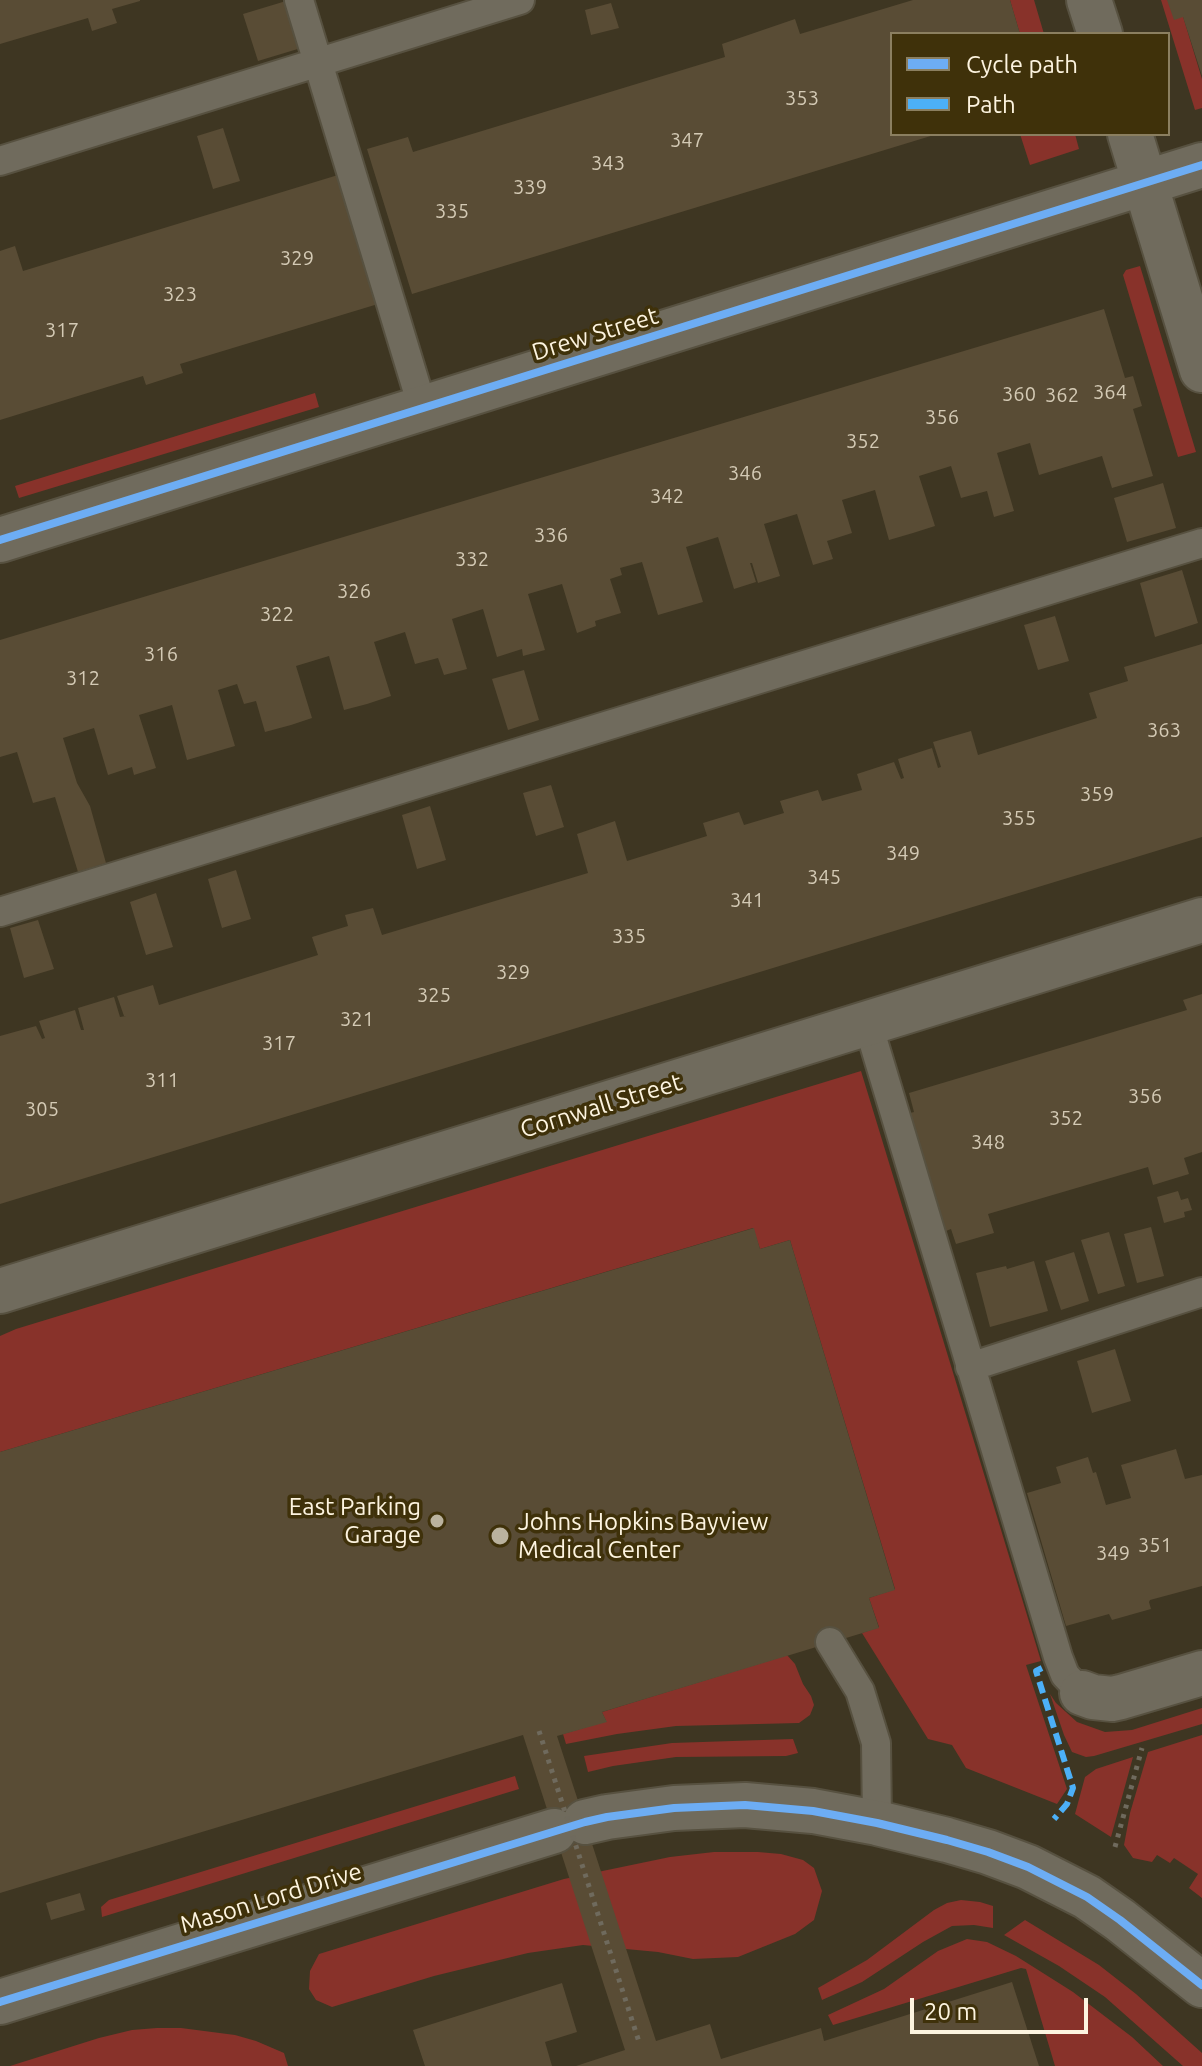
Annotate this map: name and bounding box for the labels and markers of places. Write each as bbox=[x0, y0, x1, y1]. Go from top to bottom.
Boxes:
place label: East Parking Garage bbox=[289, 1493, 421, 1549]
place label: Johns Hopkins Bayview Medical Center bbox=[518, 1508, 768, 1564]
marker: East Parking Garage bbox=[428, 1512, 446, 1530]
marker: Johns Hopkins Bayview Medical Center bbox=[489, 1525, 511, 1547]

